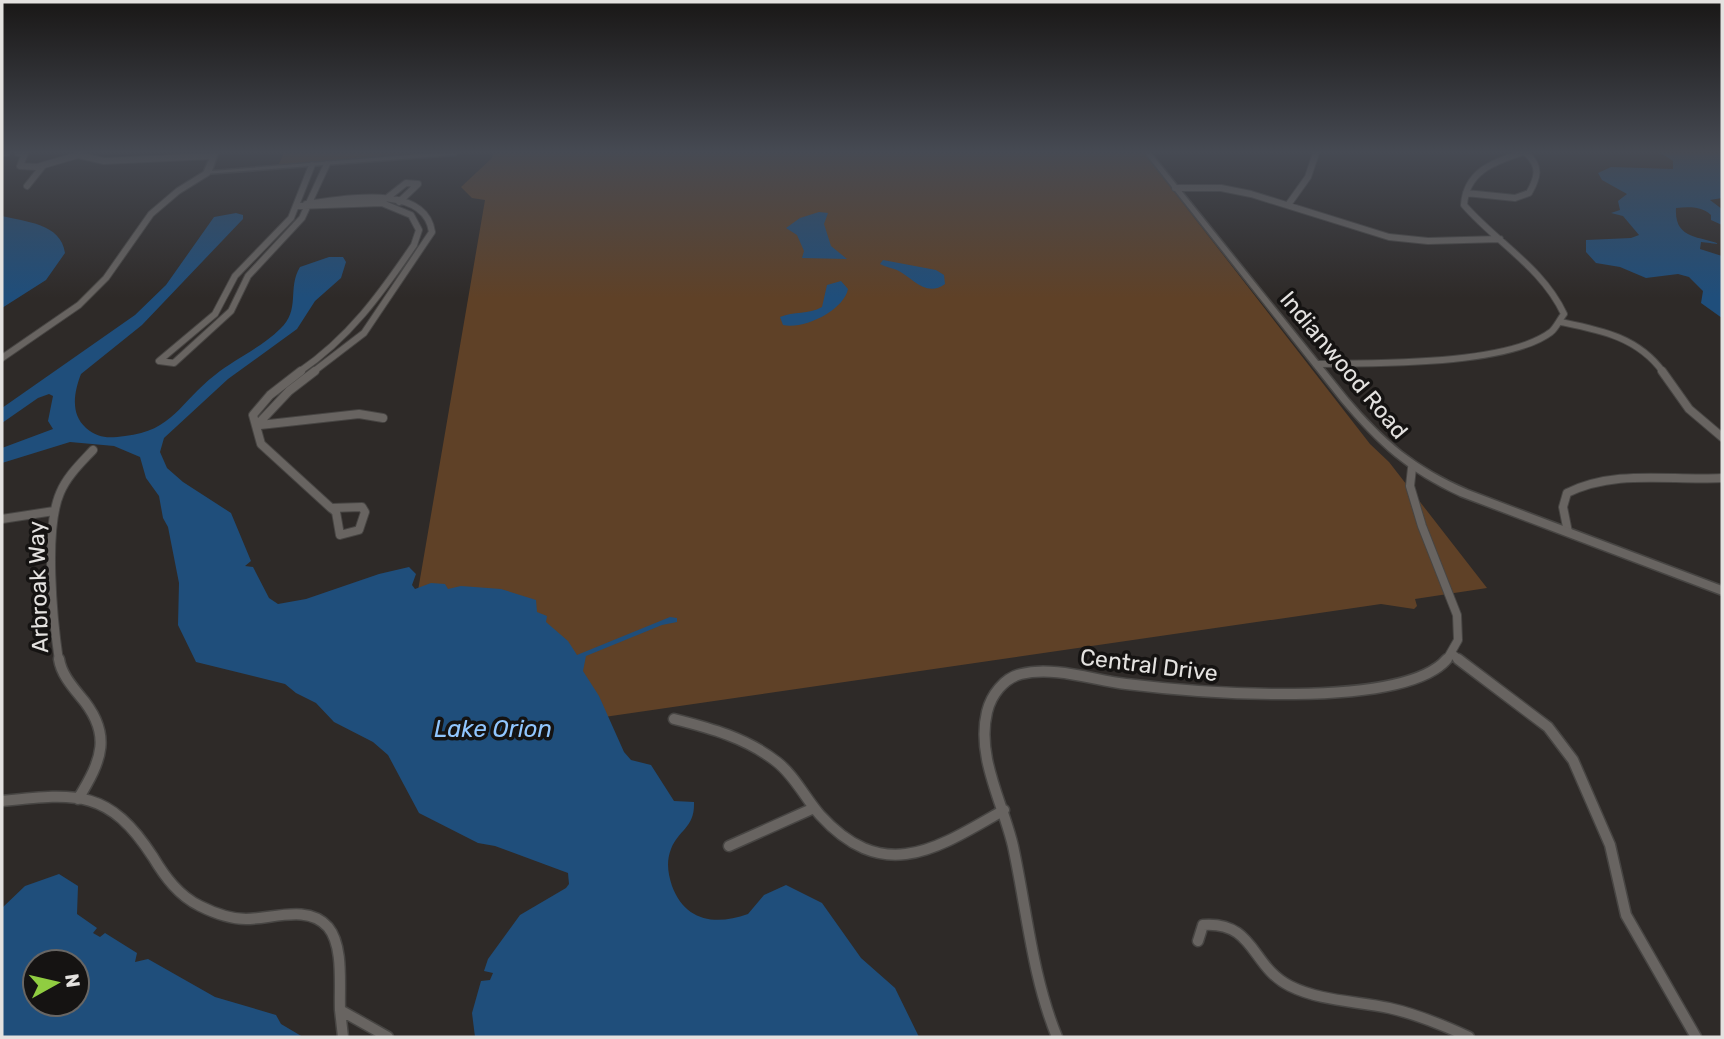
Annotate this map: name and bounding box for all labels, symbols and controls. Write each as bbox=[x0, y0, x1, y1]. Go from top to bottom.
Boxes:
street label: Indianwood Road bbox=[1274, 285, 1414, 445]
street label: Arbroak Way bbox=[22, 520, 54, 654]
street label: Central Drive bbox=[1078, 643, 1220, 687]
water label: Lake Orion bbox=[434, 715, 552, 743]
north arrow bbox=[21, 948, 91, 1018]
text: N bbox=[60, 972, 85, 989]

